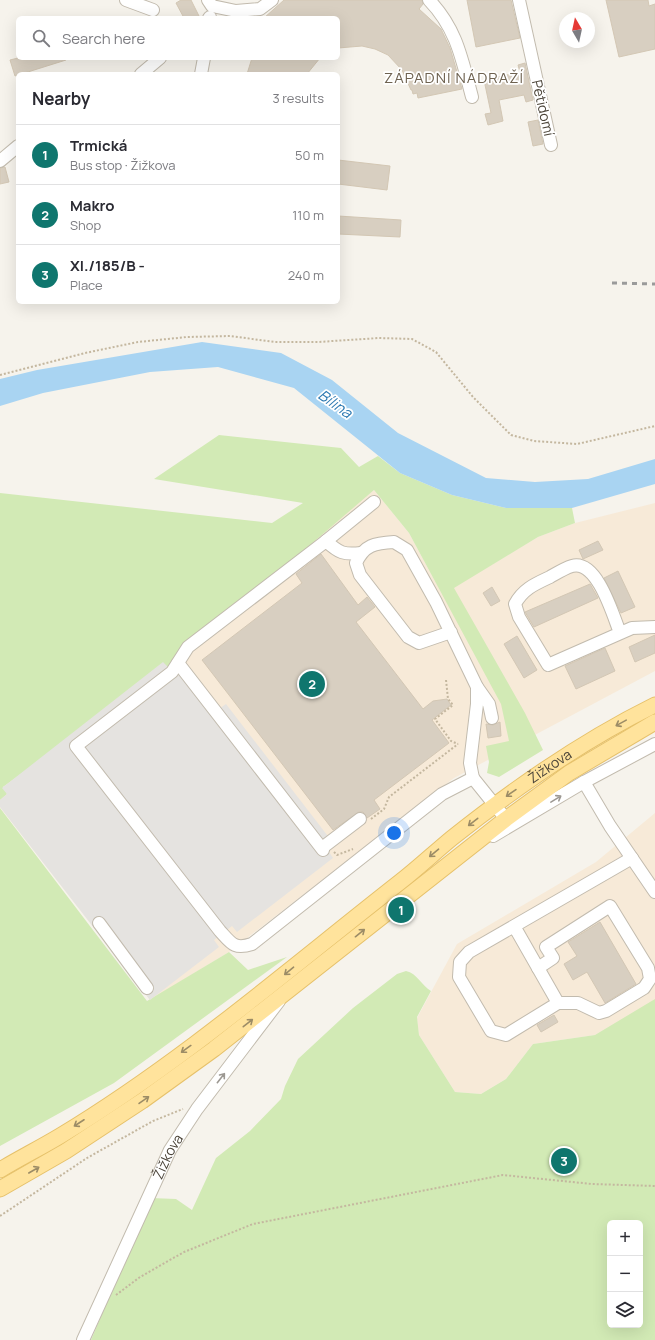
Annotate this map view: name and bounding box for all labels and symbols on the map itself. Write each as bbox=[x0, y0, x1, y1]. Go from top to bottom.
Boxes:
north arrow bbox=[559, 12, 595, 48]
district label: ZÁPADNÍ NÁDRAŽÍ bbox=[384, 67, 524, 88]
street label: Pětidomí bbox=[528, 78, 559, 138]
water label: Bílina bbox=[314, 384, 357, 423]
pin: 2 bbox=[299, 669, 325, 699]
one-way arrow bbox=[615, 720, 627, 728]
street label: Žižkova bbox=[524, 745, 575, 787]
one-way arrow bbox=[506, 789, 517, 797]
one-way arrow bbox=[550, 794, 562, 802]
one-way arrow bbox=[468, 818, 479, 826]
your location bbox=[384, 823, 404, 843]
one-way arrow bbox=[429, 849, 440, 858]
pin: 1 bbox=[388, 895, 414, 925]
one-way arrow bbox=[355, 929, 366, 937]
one-way arrow bbox=[284, 966, 295, 975]
one-way arrow bbox=[242, 1018, 253, 1027]
one-way arrow bbox=[181, 1045, 192, 1053]
one-way arrow bbox=[217, 1073, 225, 1084]
one-way arrow bbox=[138, 1096, 149, 1104]
one-way arrow bbox=[74, 1119, 85, 1127]
street label: Žižkova bbox=[148, 1130, 187, 1182]
pin: 3 bbox=[551, 1146, 577, 1176]
one-way arrow bbox=[28, 1165, 40, 1173]

